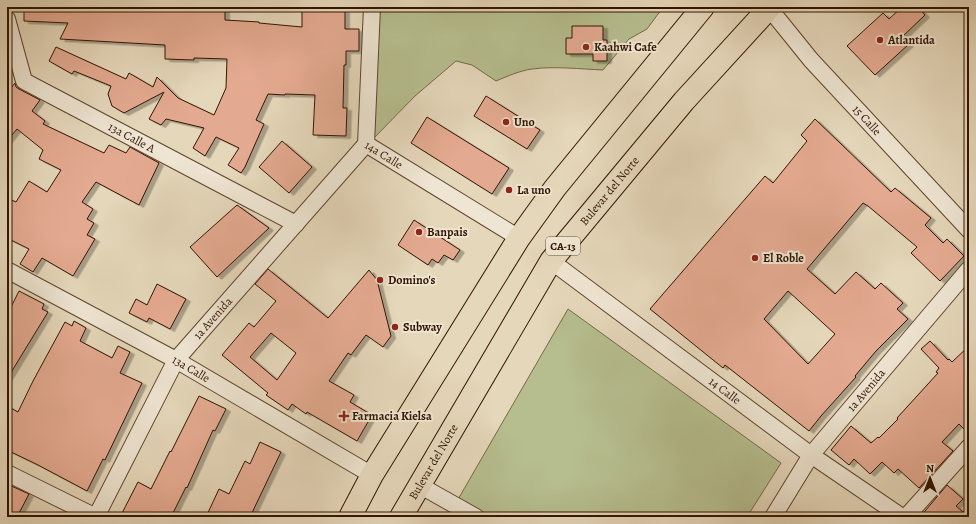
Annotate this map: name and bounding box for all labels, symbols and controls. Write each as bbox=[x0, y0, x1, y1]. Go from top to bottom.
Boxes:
place label: Atlantida bbox=[887, 32, 935, 48]
marker: Atlantida bbox=[875, 35, 885, 45]
place label: Kaahwi Cafe bbox=[594, 39, 657, 55]
marker: Kaahwi Cafe bbox=[581, 42, 591, 52]
street label: 15 Calle bbox=[849, 102, 885, 139]
place label: Uno bbox=[514, 114, 535, 130]
marker: Uno bbox=[501, 117, 511, 127]
street label: 13a Calle A bbox=[105, 119, 159, 157]
street label: 14a Calle bbox=[362, 137, 406, 173]
street label: Bulevar del Norte bbox=[576, 153, 643, 229]
place label: La uno bbox=[517, 182, 551, 198]
marker: La uno bbox=[504, 185, 514, 195]
place label: Banpais bbox=[427, 224, 468, 240]
marker: Banpais bbox=[414, 227, 424, 237]
road number: CA-13 bbox=[546, 237, 580, 255]
place label: El Roble bbox=[763, 250, 804, 266]
marker: El Roble bbox=[750, 253, 760, 263]
place label: Domino's bbox=[388, 272, 436, 288]
marker: Domino's bbox=[375, 275, 385, 285]
street label: 1a Avenida bbox=[190, 293, 236, 343]
place label: Subway bbox=[403, 319, 442, 335]
marker: Subway bbox=[390, 322, 400, 332]
street label: 13a Calle bbox=[169, 351, 213, 386]
street label: 1a Avenida bbox=[843, 365, 889, 415]
street label: 14 Calle bbox=[706, 374, 744, 408]
place label: Farmacia Kielsa bbox=[352, 408, 432, 424]
marker: Farmacia Kielsa bbox=[339, 411, 349, 421]
street label: Bulevar del Norte bbox=[405, 421, 462, 503]
north arrow bbox=[910, 458, 950, 498]
text: N bbox=[926, 461, 934, 476]

